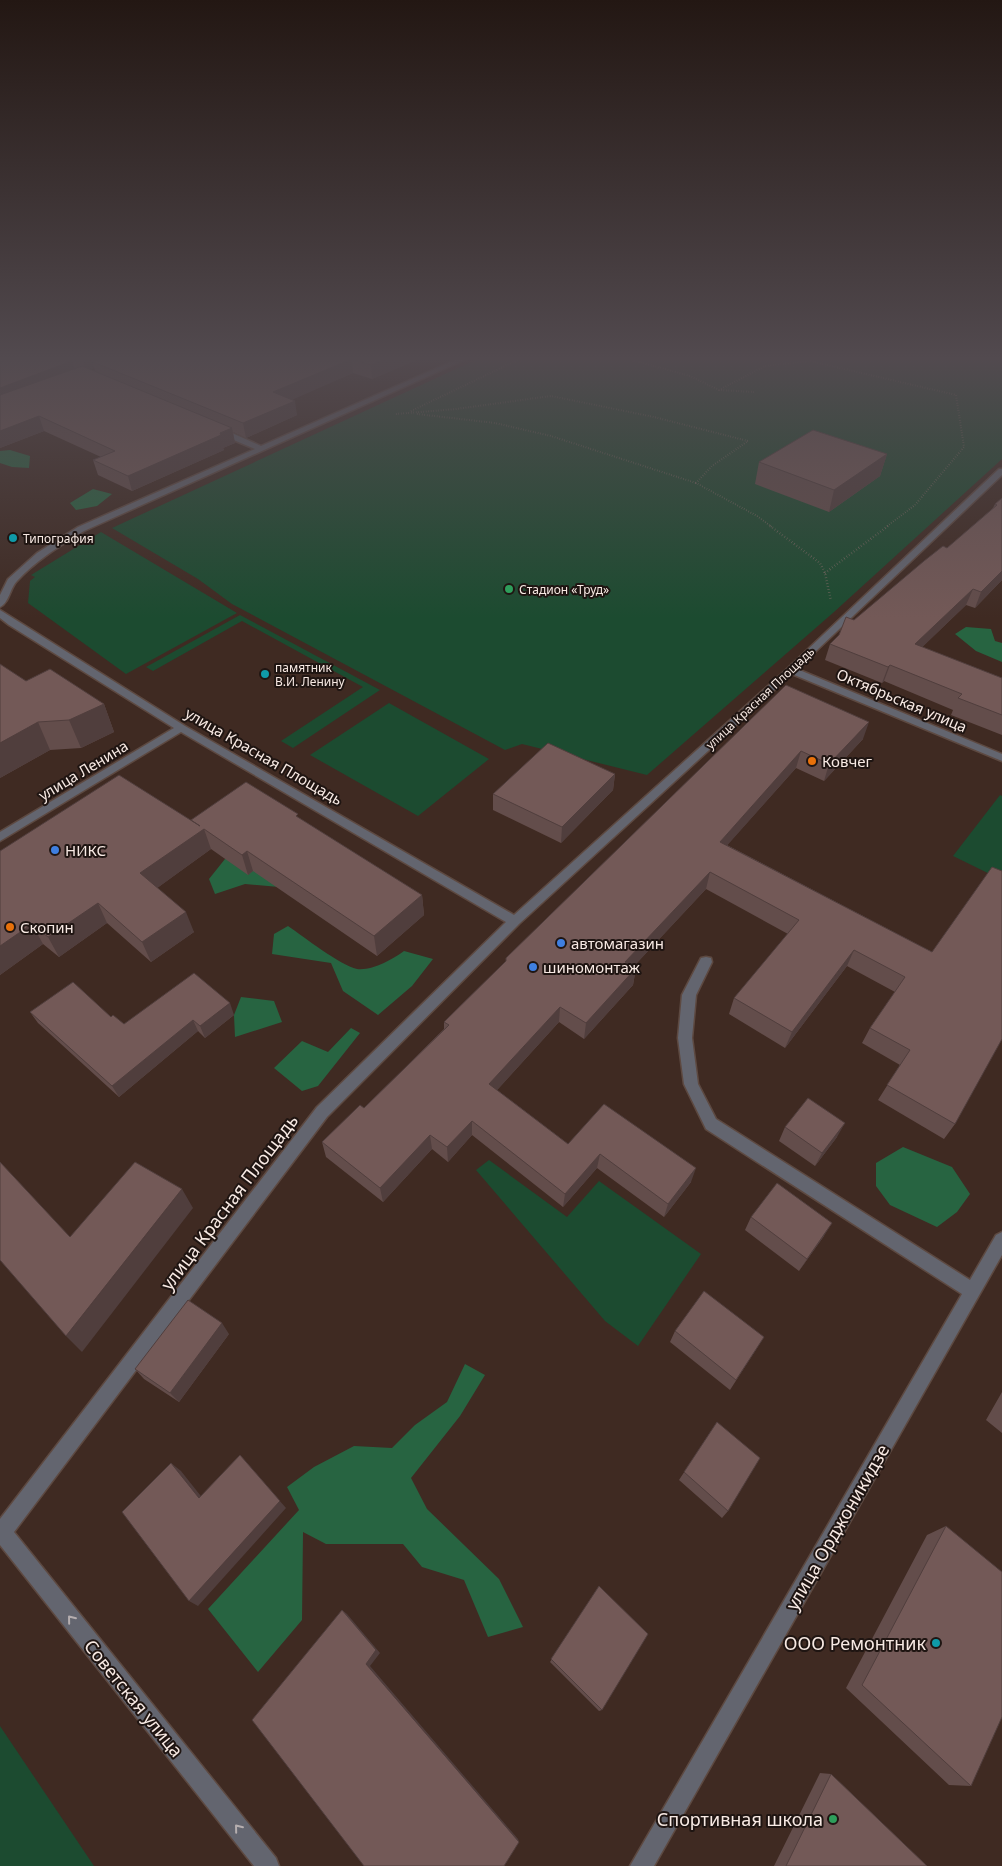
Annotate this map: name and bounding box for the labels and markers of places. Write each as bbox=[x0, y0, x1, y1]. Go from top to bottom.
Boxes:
place label: Типография bbox=[23, 530, 94, 547]
marker: Типография bbox=[7, 532, 19, 544]
place label: Стадион «Труд» bbox=[519, 581, 609, 598]
marker: Стадион «Труд» bbox=[503, 583, 515, 595]
place label: памятник В.И. Ленину bbox=[275, 659, 346, 690]
marker: памятник В.И. Ленину bbox=[259, 668, 271, 680]
place label: Ковчег bbox=[822, 751, 873, 771]
marker: Ковчег bbox=[806, 755, 818, 767]
place label: НИКС bbox=[65, 840, 106, 860]
marker: НИКС bbox=[49, 844, 61, 856]
place label: Скопин bbox=[20, 917, 74, 937]
marker: Скопин bbox=[4, 921, 16, 933]
place label: автомагазин bbox=[571, 933, 664, 953]
marker: автомагазин bbox=[555, 937, 567, 949]
place label: шиномонтаж bbox=[543, 957, 641, 977]
marker: шиномонтаж bbox=[527, 961, 539, 973]
place label: ООО Ремонтник bbox=[784, 1631, 926, 1655]
marker: ООО Ремонтник bbox=[930, 1637, 942, 1649]
place label: Спортивная школа bbox=[657, 1807, 823, 1831]
marker: Спортивная школа bbox=[827, 1813, 839, 1825]

